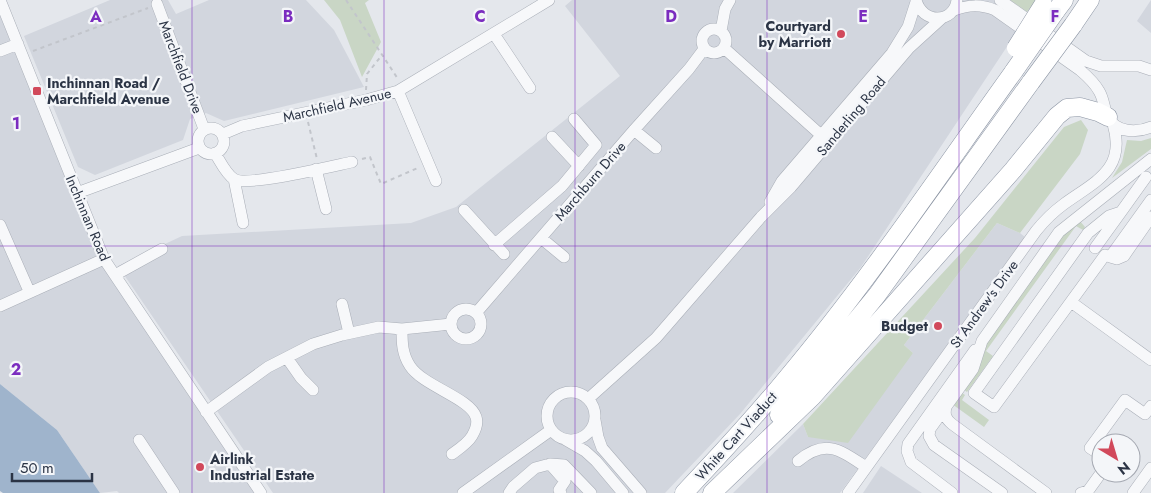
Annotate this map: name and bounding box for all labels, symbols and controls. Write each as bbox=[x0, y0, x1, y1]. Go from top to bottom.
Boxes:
text: A bbox=[89, 5, 102, 28]
text: B bbox=[283, 5, 293, 28]
text: C bbox=[474, 5, 486, 28]
text: D bbox=[665, 5, 677, 28]
text: E bbox=[858, 5, 868, 28]
text: F bbox=[1051, 5, 1059, 28]
place label: Courtyard by Marriott bbox=[759, 16, 832, 52]
street label: Marchfield Drive bbox=[154, 18, 208, 116]
marker: Courtyard by Marriott bbox=[835, 28, 847, 40]
street label: Sanderling Road bbox=[812, 72, 890, 160]
place label: Inchinnan Road / Marchfield Avenue bbox=[47, 73, 170, 109]
street label: Marchfield Avenue bbox=[281, 83, 393, 127]
marker: Inchinnan Road / Marchfield Avenue bbox=[31, 85, 43, 97]
text: 1 bbox=[12, 112, 20, 135]
street label: Marchburn Drive bbox=[550, 137, 630, 225]
street label: Inchinnan Road bbox=[61, 172, 115, 264]
street label: St Andrew's Drive bbox=[945, 256, 1023, 352]
place label: Budget bbox=[881, 316, 929, 336]
marker: Budget bbox=[932, 320, 944, 332]
text: 2 bbox=[11, 358, 21, 381]
street label: White Cart Viaduct bbox=[691, 387, 782, 485]
north arrow bbox=[1091, 433, 1141, 483]
place label: Airlink Industrial Estate bbox=[209, 449, 315, 485]
scale bar bbox=[12, 450, 92, 482]
text: 50 m bbox=[20, 457, 54, 479]
text: N bbox=[1113, 457, 1135, 480]
marker: Airlink Industrial Estate bbox=[194, 461, 206, 473]

